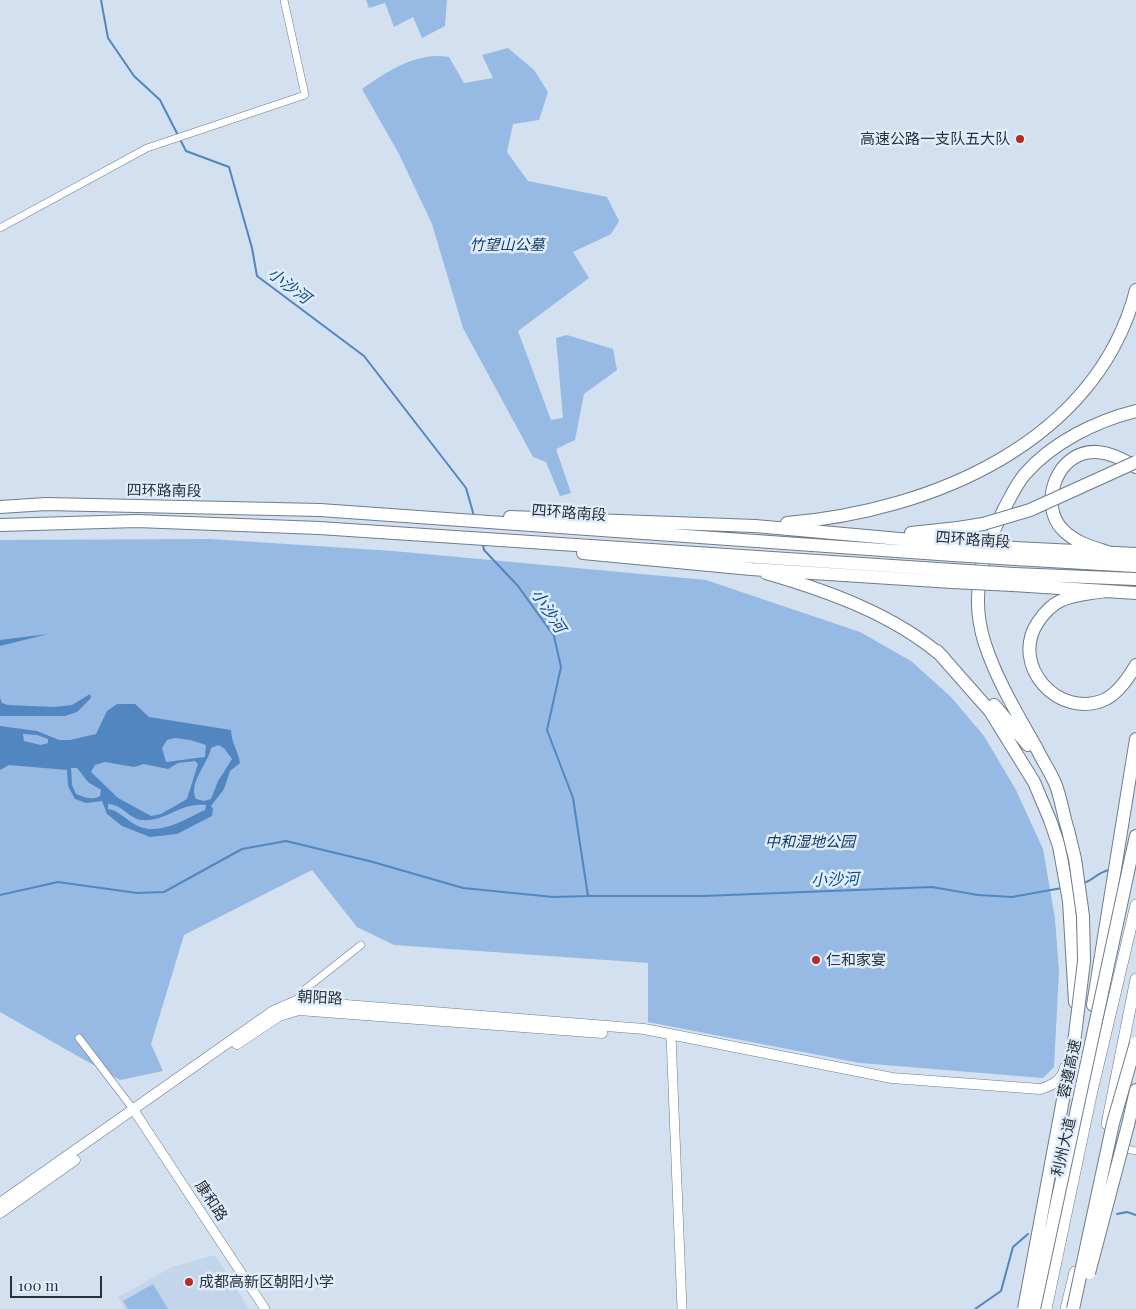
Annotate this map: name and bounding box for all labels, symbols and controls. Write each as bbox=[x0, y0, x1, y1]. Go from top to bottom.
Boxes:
place label: 高速公路一支队五大队 bbox=[860, 130, 1010, 148]
marker: 高速公路一支队五大队 bbox=[1014, 133, 1026, 145]
park label: 竹望山公墓 bbox=[470, 236, 544, 254]
water label: 小沙河 bbox=[264, 264, 314, 308]
street label: 四环路南段 bbox=[126, 481, 202, 501]
street label: 四环路南段 bbox=[531, 501, 607, 525]
street label: 四环路南段 bbox=[935, 528, 1011, 552]
water label: 小沙河 bbox=[527, 586, 569, 636]
park label: 中和湿地公园 bbox=[765, 833, 855, 851]
water label: 小沙河 bbox=[811, 870, 859, 890]
place label: 仁和家宴 bbox=[826, 951, 886, 969]
marker: 仁和家宴 bbox=[810, 954, 822, 966]
street label: 朝阳路 bbox=[297, 988, 343, 1008]
street label: 蓉遵高速 bbox=[1055, 1038, 1085, 1100]
street label: 利州大道 bbox=[1048, 1116, 1080, 1178]
street label: 康和路 bbox=[191, 1177, 231, 1225]
scale bar bbox=[12, 1266, 105, 1298]
place label: 成都高新区朝阳小学 bbox=[199, 1273, 334, 1291]
text: 100 m bbox=[18, 1275, 59, 1295]
marker: 成都高新区朝阳小学 bbox=[183, 1276, 195, 1288]

